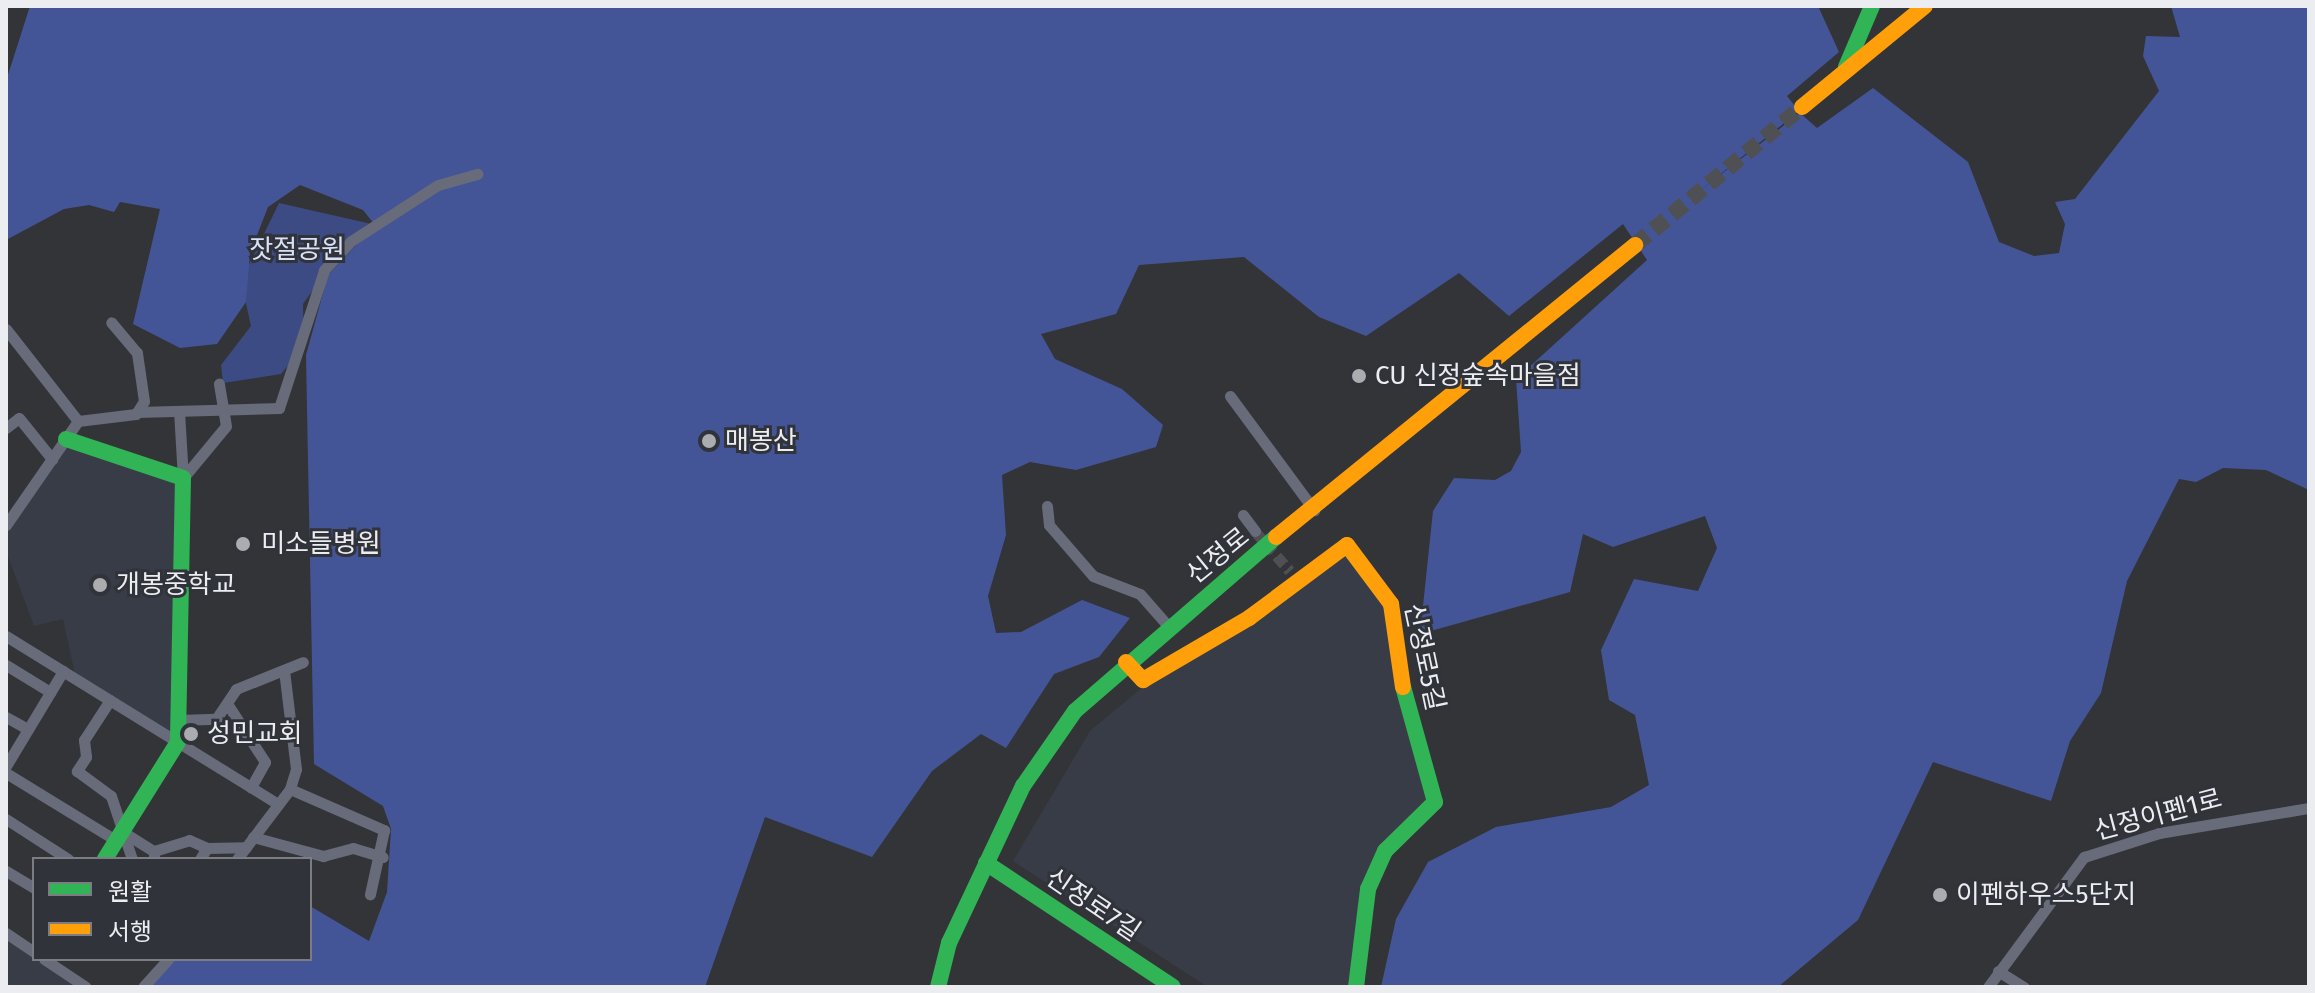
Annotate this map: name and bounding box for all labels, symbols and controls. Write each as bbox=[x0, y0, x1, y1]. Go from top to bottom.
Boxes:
park label: 잣절공원 bbox=[249, 234, 345, 266]
place label: CU 신정숲속마을점 bbox=[1375, 360, 1581, 392]
marker: CU 신정숲속마을점 bbox=[1350, 367, 1368, 385]
place label: 매봉산 bbox=[725, 425, 797, 457]
marker: 매봉산 bbox=[700, 432, 718, 450]
street label: 신정로 bbox=[1180, 521, 1256, 591]
place label: 미소들병원 bbox=[261, 528, 381, 560]
marker: 미소들병원 bbox=[232, 533, 254, 555]
place label: 개봉중학교 bbox=[116, 569, 236, 601]
marker: 개봉중학교 bbox=[91, 576, 109, 594]
street label: 신정로5길 bbox=[1397, 601, 1451, 713]
place label: 성민교회 bbox=[207, 718, 303, 750]
marker: 성민교회 bbox=[182, 725, 200, 743]
street label: 신정이펜1로 bbox=[2091, 783, 2225, 847]
legend bbox=[32, 857, 312, 961]
street label: 신정로7길 bbox=[1040, 862, 1146, 948]
text: 원활 bbox=[108, 878, 152, 906]
place label: 이펜하우스5단지 bbox=[1956, 879, 2136, 911]
marker: 이펜하우스5단지 bbox=[1931, 886, 1949, 904]
text: 서행 bbox=[108, 918, 152, 946]

